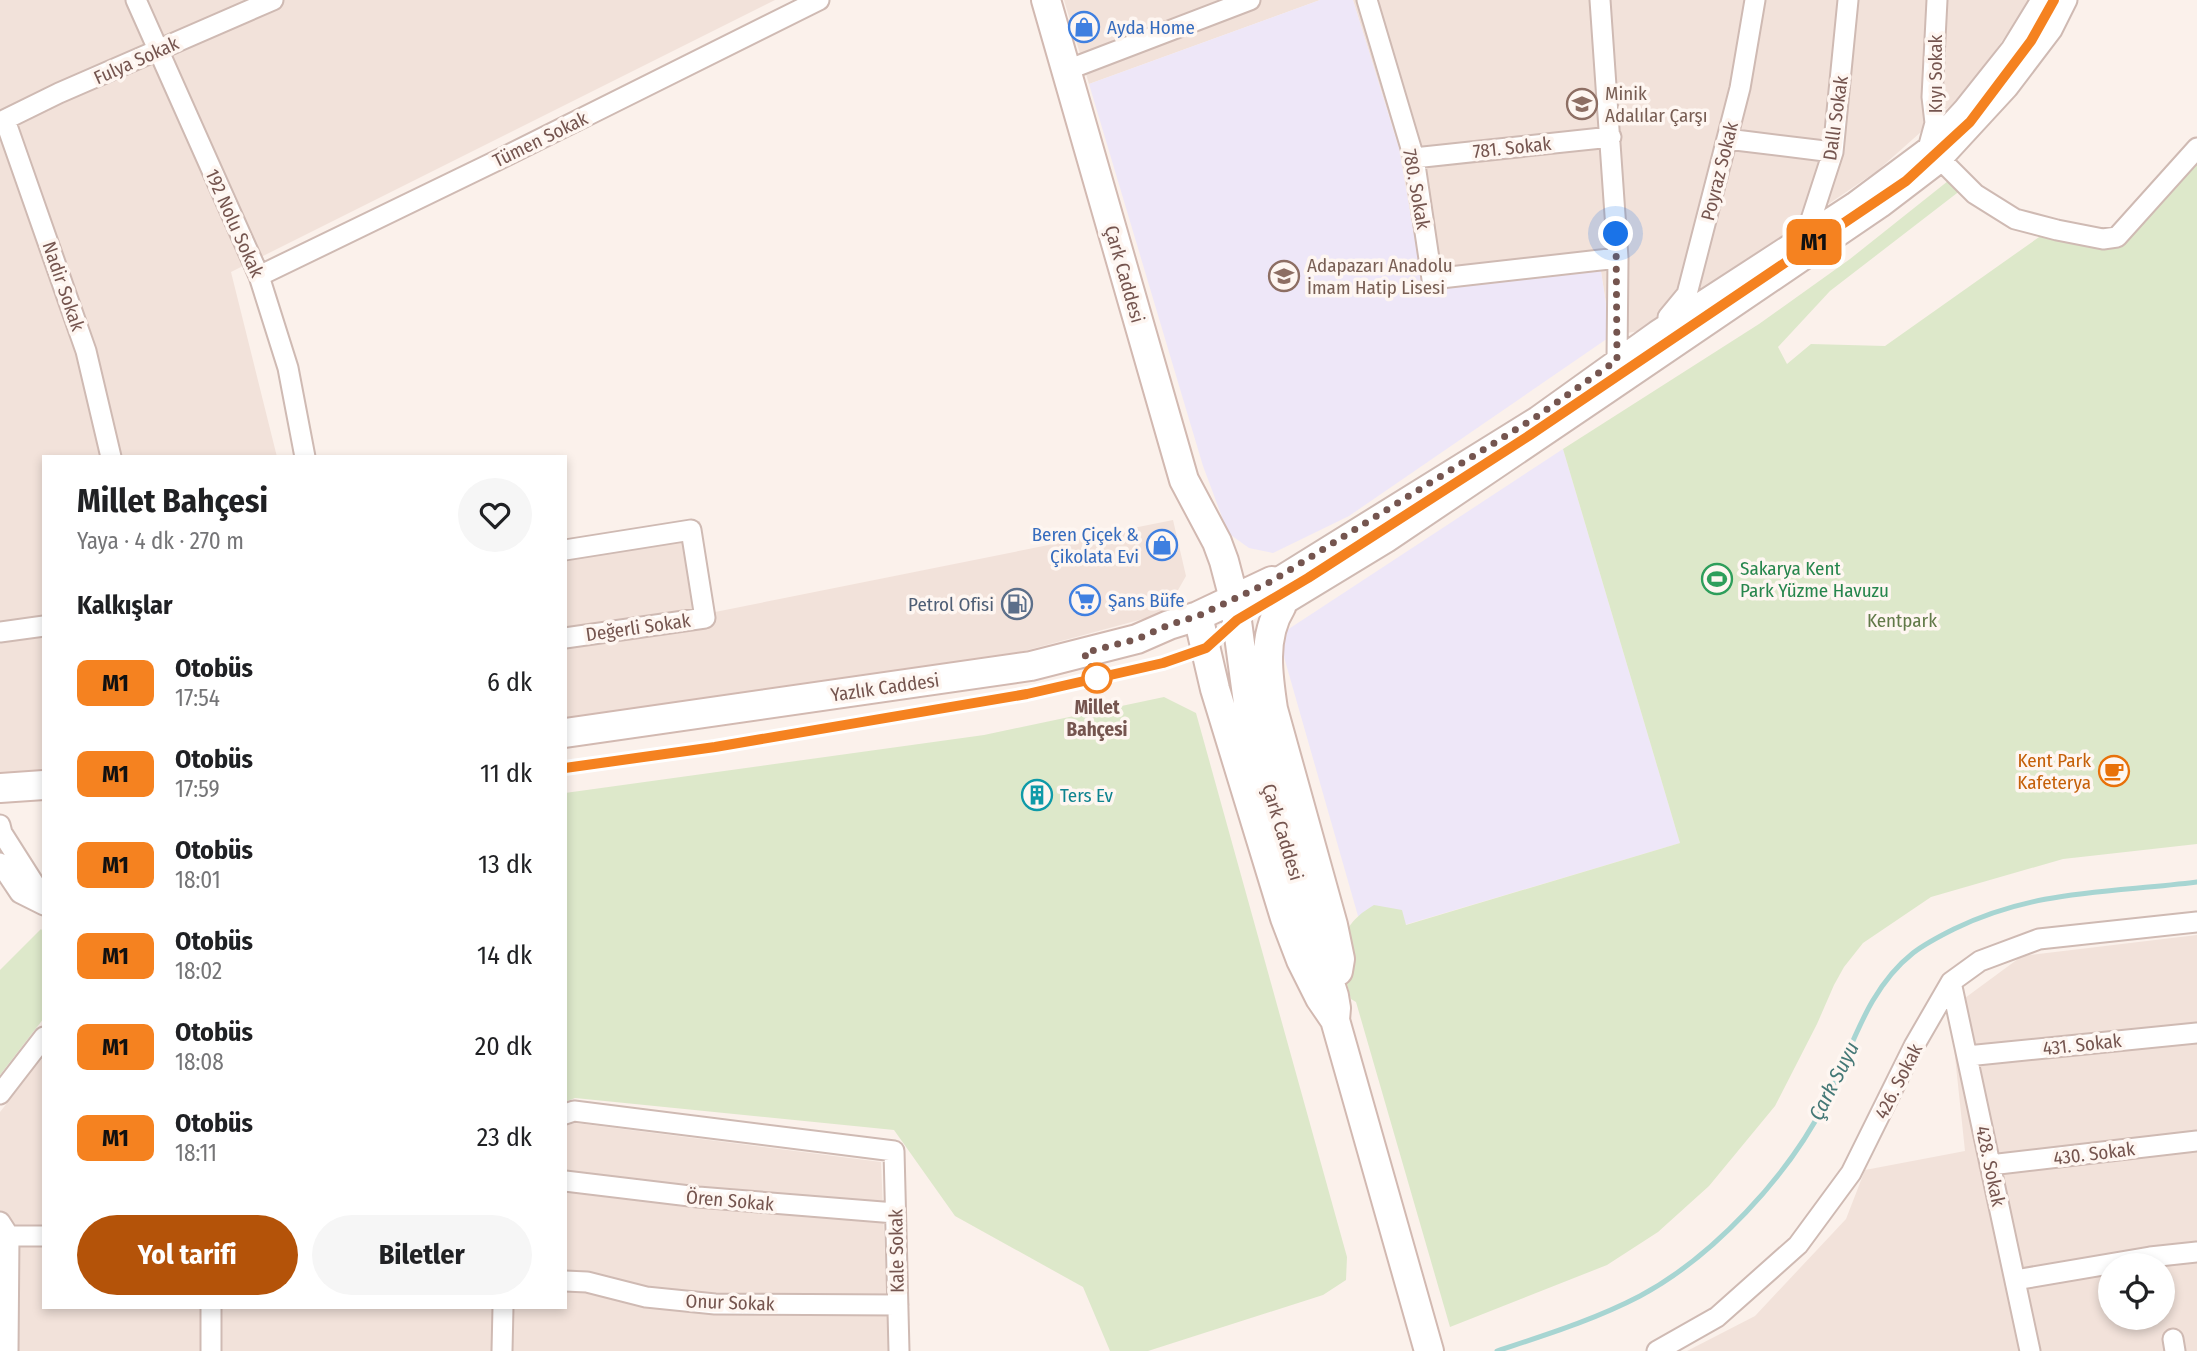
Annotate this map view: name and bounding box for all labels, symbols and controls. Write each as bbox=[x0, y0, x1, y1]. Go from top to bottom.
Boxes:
shop icon: Ayda Home bbox=[1067, 10, 1101, 44]
place label: Ayda Home bbox=[1107, 16, 1195, 39]
street label: Fulya Sokak bbox=[90, 31, 182, 89]
street label: Kıyı Sokak bbox=[1924, 34, 1947, 113]
street label: Dallı Sokak bbox=[1818, 74, 1853, 162]
place label: Minik Adalılar Çarşı bbox=[1605, 82, 1707, 127]
school or university icon: Minik Adalılar Çarşı bbox=[1565, 87, 1599, 121]
street label: Tümen Sokak bbox=[489, 107, 591, 172]
street label: Poyraz Sokak bbox=[1696, 119, 1743, 223]
street label: 781. Sokak bbox=[1472, 132, 1552, 163]
street label: 780. Sokak bbox=[1398, 147, 1435, 231]
street label: 192 Nolu Sokak bbox=[200, 165, 269, 281]
your location bbox=[1598, 216, 1633, 251]
line badge: M1 bbox=[1783, 219, 1846, 265]
street label: Çark Caddesi bbox=[1100, 223, 1149, 325]
text: M1 bbox=[1801, 228, 1828, 256]
street label: Nadir Sokak bbox=[38, 238, 90, 334]
place label: Adapazarı Anadolu İmam Hatip Lisesi bbox=[1307, 254, 1453, 299]
school or university icon: Adapazarı Anadolu İmam Hatip Lisesi bbox=[1267, 259, 1301, 293]
button: heart bbox=[458, 478, 532, 552]
text: Millet Bahçesi bbox=[77, 481, 268, 521]
place label: Beren Çiçek & Çikolata Evi bbox=[1032, 523, 1139, 568]
text: Yaya · 4 dk · 270 m bbox=[77, 527, 244, 555]
shop icon: Beren Çiçek & Çikolata Evi bbox=[1145, 528, 1179, 562]
place label: Sakarya Kent Park Yüzme Havuzu bbox=[1740, 557, 1889, 602]
sports icon: Sakarya Kent Park Yüzme Havuzu bbox=[1700, 562, 1734, 596]
supermarket icon: Şans Büfe bbox=[1068, 583, 1102, 617]
fuel station icon: Petrol Ofisi bbox=[1000, 587, 1034, 621]
place label: Şans Büfe bbox=[1108, 589, 1185, 612]
text: Kalkışlar bbox=[77, 590, 172, 621]
place label: Petrol Ofisi bbox=[908, 593, 994, 616]
street label: Değerli Sokak bbox=[584, 609, 692, 646]
park label: Kentpark bbox=[1867, 609, 1937, 632]
text: Otobüs bbox=[175, 653, 253, 684]
marker: Millet Bahçesi bbox=[1082, 663, 1112, 693]
text: 6 dk bbox=[487, 667, 532, 698]
street label: Yazlık Caddesi bbox=[829, 668, 941, 706]
text: M1 bbox=[102, 669, 129, 697]
text: 17:54 bbox=[175, 684, 220, 712]
place label: Millet Bahçesi bbox=[1067, 696, 1127, 741]
text: Otobüs bbox=[175, 744, 253, 775]
place label: Kent Park Kafeterya bbox=[2017, 749, 2091, 794]
cafe icon: Kent Park Kafeterya bbox=[2097, 754, 2131, 788]
text: 11 dk bbox=[480, 758, 532, 789]
text: M1 bbox=[102, 760, 129, 788]
text: 17:59 bbox=[175, 775, 220, 803]
building icon: Ters Ev bbox=[1020, 778, 1054, 812]
street label: Çark Caddesi bbox=[1257, 781, 1308, 883]
place label: Ters Ev bbox=[1060, 784, 1114, 807]
text: Otobüs bbox=[175, 835, 253, 866]
text: 13 dk bbox=[478, 849, 532, 880]
text: M1 bbox=[102, 851, 129, 879]
text: 18:01 bbox=[175, 866, 221, 894]
text: Otobüs bbox=[175, 926, 253, 957]
text: 14 dk bbox=[477, 940, 532, 971]
text: M1 bbox=[102, 942, 129, 970]
text: 18:02 bbox=[175, 957, 222, 985]
text: Otobüs bbox=[175, 1017, 253, 1048]
street label: 431. Sokak bbox=[2042, 1029, 2123, 1060]
text: 20 dk bbox=[475, 1031, 532, 1062]
text: M1 bbox=[102, 1033, 129, 1061]
water label: Çark Suyu bbox=[1803, 1037, 1865, 1125]
street label: 426. Sokak bbox=[1870, 1040, 1927, 1123]
text: 18:08 bbox=[175, 1048, 224, 1076]
text: Otobüs bbox=[175, 1108, 253, 1139]
text: 23 dk bbox=[477, 1122, 532, 1153]
text: M1 bbox=[102, 1124, 129, 1152]
street label: 428. Sokak bbox=[1971, 1124, 2010, 1208]
street label: 430. Sokak bbox=[2052, 1137, 2136, 1170]
text: 18:11 bbox=[175, 1139, 217, 1167]
street label: Ören Sokak bbox=[685, 1185, 775, 1216]
street label: Kale Sokak bbox=[884, 1209, 909, 1293]
button: Yol tarifi bbox=[77, 1215, 298, 1295]
button: Biletler bbox=[312, 1215, 532, 1295]
map controls bbox=[2098, 1253, 2175, 1330]
button: locate bbox=[2098, 1253, 2175, 1330]
street label: Onur Sokak bbox=[685, 1289, 775, 1316]

